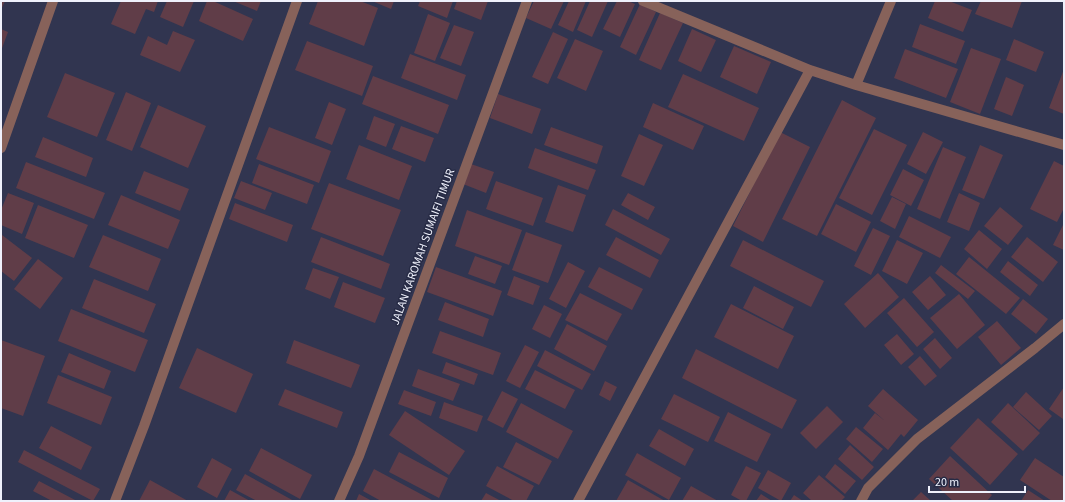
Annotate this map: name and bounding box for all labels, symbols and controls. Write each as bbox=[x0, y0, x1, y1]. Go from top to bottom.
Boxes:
street label: JALAN KAROMAH SUMAIFI TIMUR bbox=[387, 166, 459, 328]
scale bar bbox=[929, 468, 1025, 494]
text: 20 m bbox=[935, 474, 959, 491]

